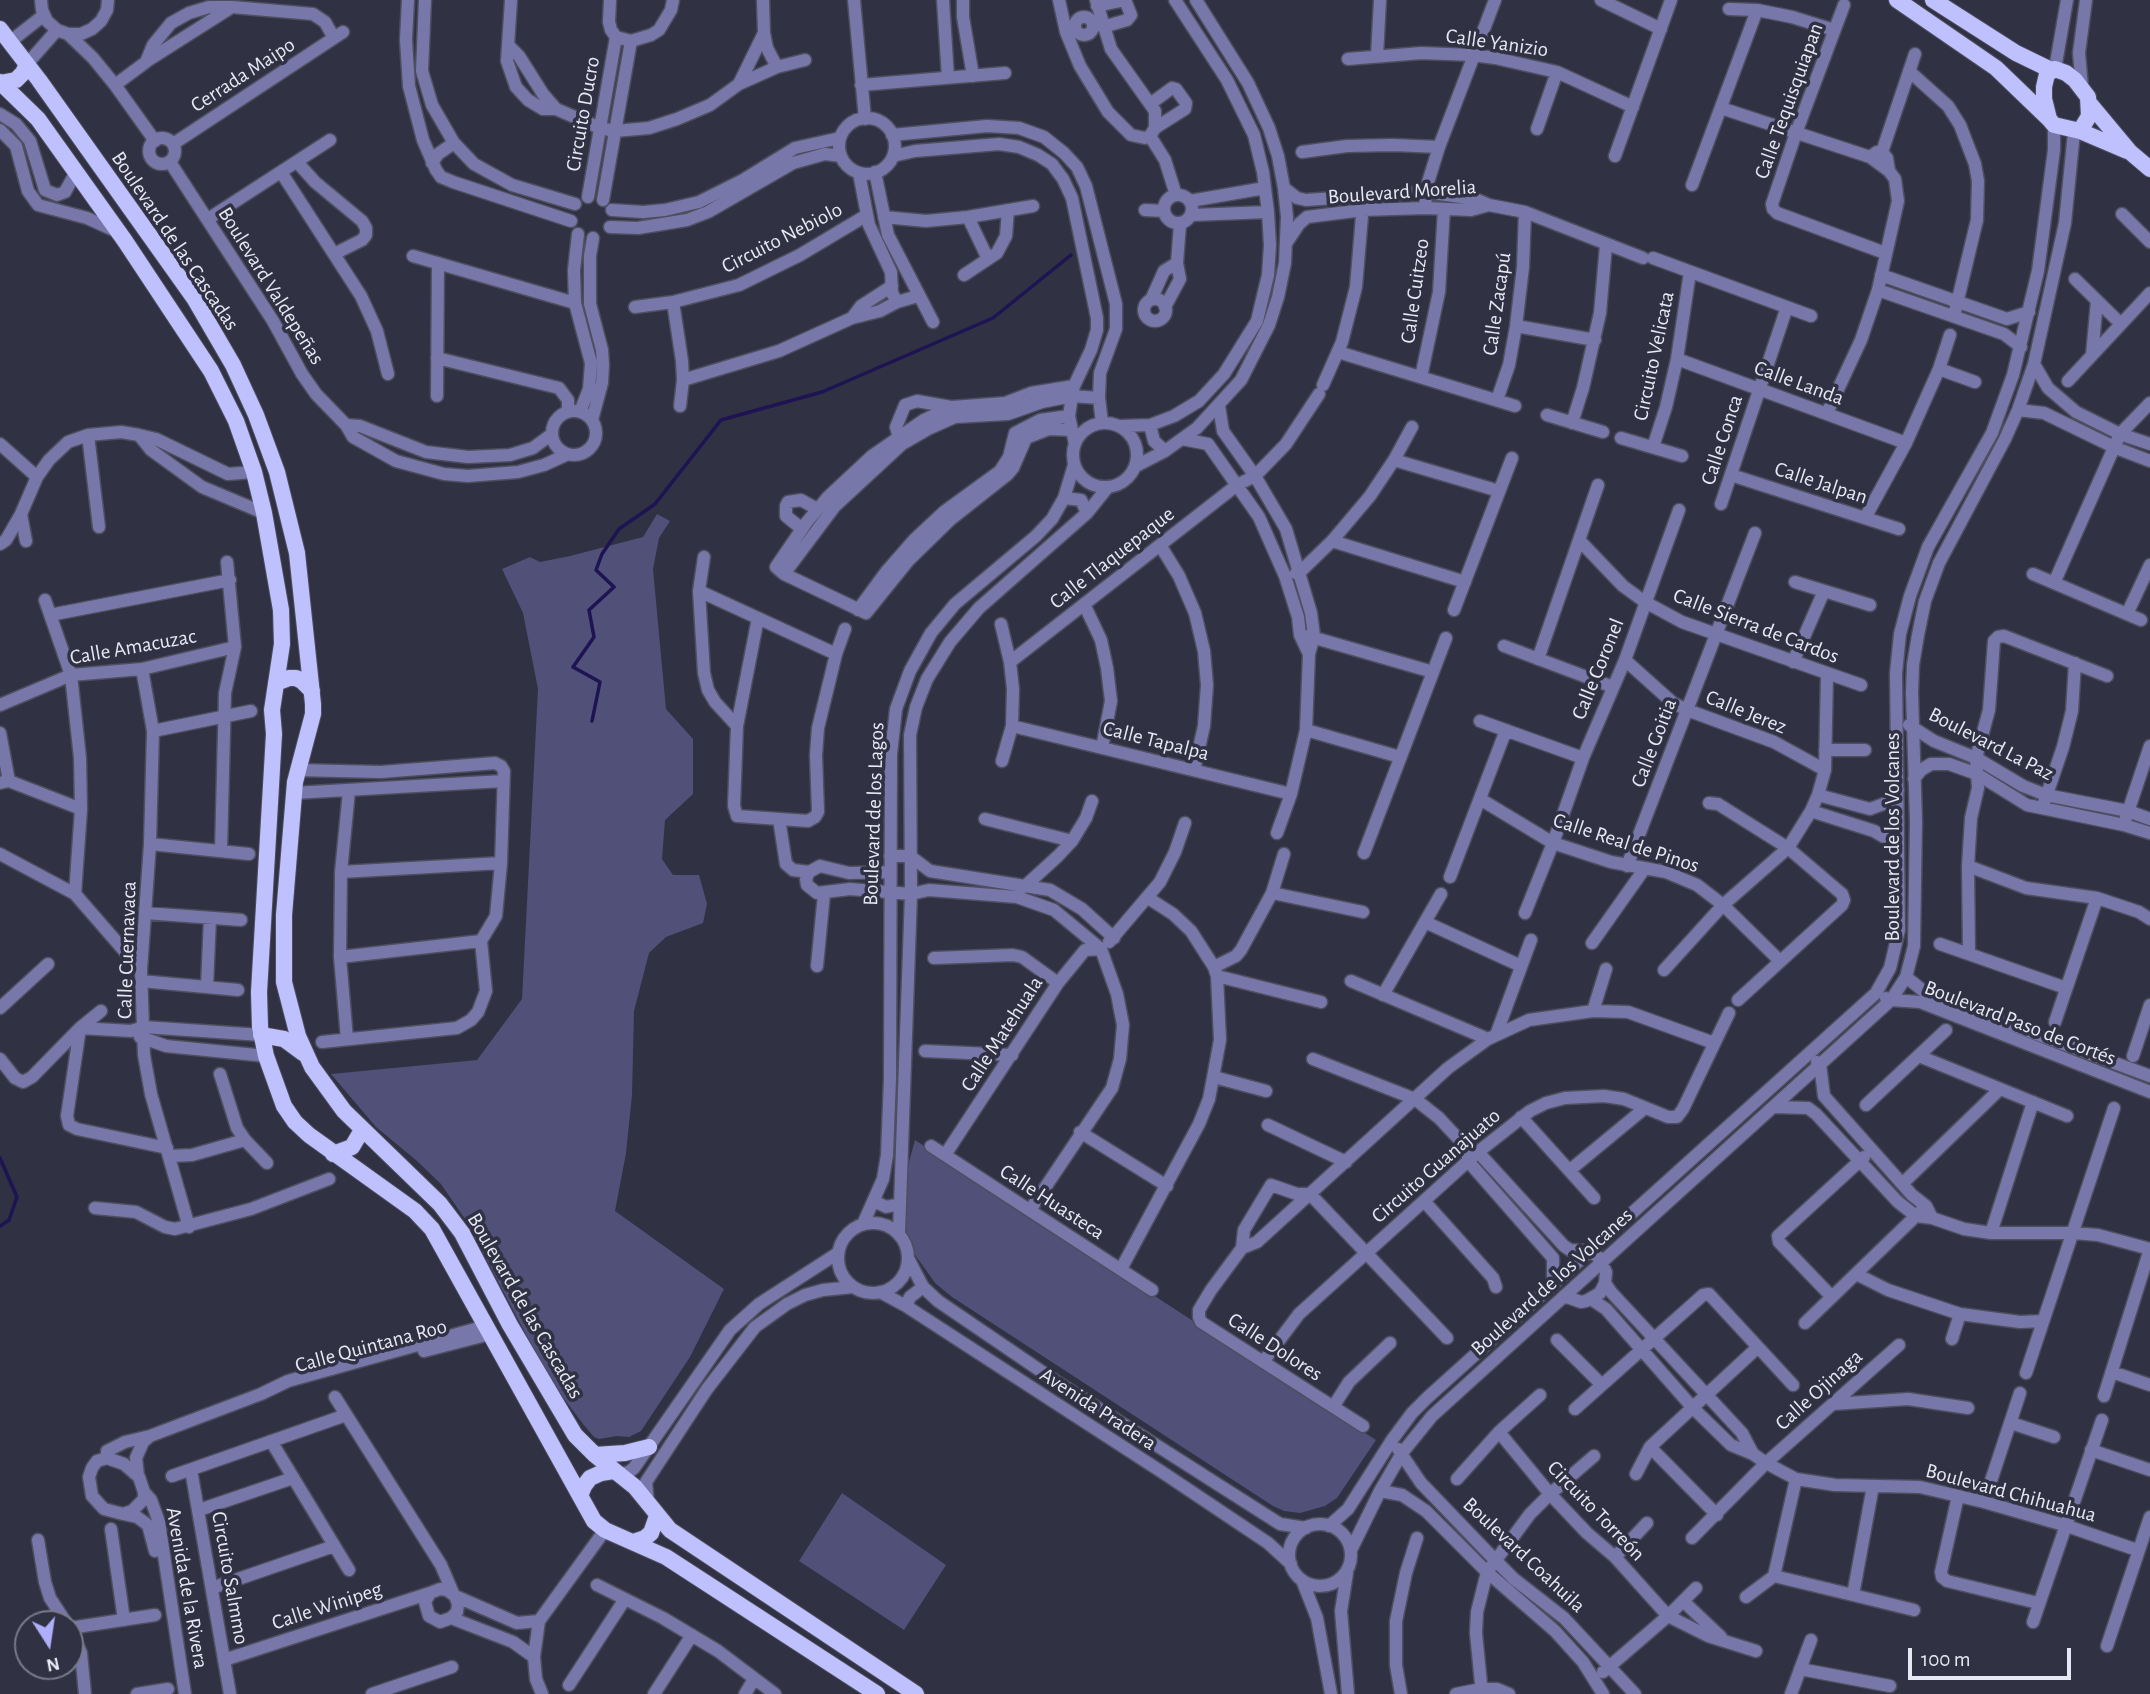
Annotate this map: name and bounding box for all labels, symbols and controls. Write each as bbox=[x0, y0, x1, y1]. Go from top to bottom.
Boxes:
street label: Calle Tequisquiapan bbox=[1749, 20, 1829, 182]
street label: Calle Yanizio bbox=[1444, 23, 1550, 63]
street label: Cerrada Maipo bbox=[186, 32, 300, 118]
street label: Circuito Ducro bbox=[561, 55, 605, 173]
street label: Boulevard de las Cascadas bbox=[106, 147, 244, 335]
street label: Boulevard Morelia bbox=[1327, 174, 1477, 210]
street label: Circuito Nebiolo bbox=[717, 197, 847, 279]
street label: Boulevard Valdepeñas bbox=[212, 203, 330, 369]
street label: Calle Cuitzeo bbox=[1395, 237, 1435, 345]
street label: Calle Zacapú bbox=[1477, 251, 1517, 357]
street label: Circuito Velicata bbox=[1628, 289, 1680, 423]
street label: Calle Landa bbox=[1751, 355, 1847, 411]
street label: Calle Conca bbox=[1696, 392, 1748, 488]
street label: Calle Jalpan bbox=[1771, 456, 1871, 510]
street label: Calle Tlaquepaque bbox=[1045, 501, 1179, 615]
street label: Calle Sierra de Cardos bbox=[1670, 583, 1842, 669]
street label: Calle Coronel bbox=[1566, 615, 1630, 723]
street label: Calle Amacuzac bbox=[68, 623, 198, 671]
street label: Calle Jerez bbox=[1702, 684, 1790, 740]
street label: Calle Goitia bbox=[1626, 695, 1682, 791]
street label: Boulevard La Paz bbox=[1924, 702, 2058, 786]
street label: Calle Tapalpa bbox=[1100, 716, 1212, 766]
street label: Boulevard de los Lagos bbox=[858, 722, 890, 906]
street label: Boulevard de los Volcanes bbox=[1880, 733, 1906, 941]
street label: Calle Real de Pinos bbox=[1550, 808, 1702, 878]
street label: Calle Cuernavaca bbox=[112, 881, 142, 1019]
street label: Calle Matehuala bbox=[955, 972, 1049, 1096]
street label: Boulevard Paso de Cortés bbox=[1921, 975, 2119, 1071]
street label: Circuito Guanajuato bbox=[1366, 1103, 1506, 1229]
street label: Calle Huasteca bbox=[995, 1159, 1109, 1245]
street label: Boulevard de los Volcanes bbox=[1466, 1203, 1638, 1361]
street label: Boulevard de las Cascadas bbox=[461, 1209, 589, 1403]
street label: Calle Dolores bbox=[1223, 1307, 1327, 1387]
street label: Calle Quintana Roo bbox=[292, 1314, 450, 1378]
street label: Calle Ojinaga bbox=[1770, 1344, 1868, 1436]
street label: Avenida Pradera bbox=[1035, 1362, 1161, 1456]
street label: Circuito Torreón bbox=[1542, 1455, 1650, 1567]
street label: Boulevard Chihuahua bbox=[1923, 1458, 2099, 1528]
street label: Boulevard Coahuila bbox=[1458, 1492, 1590, 1618]
street label: Avenida de la Rivera bbox=[160, 1505, 214, 1671]
street label: Circuito Salmmo bbox=[206, 1509, 254, 1647]
street label: Calle Winipeg bbox=[269, 1576, 385, 1636]
north arrow bbox=[14, 1610, 84, 1680]
scale bar bbox=[1912, 1634, 2075, 1678]
text: 100 m bbox=[1921, 1649, 1971, 1670]
text: N bbox=[45, 1653, 61, 1675]

